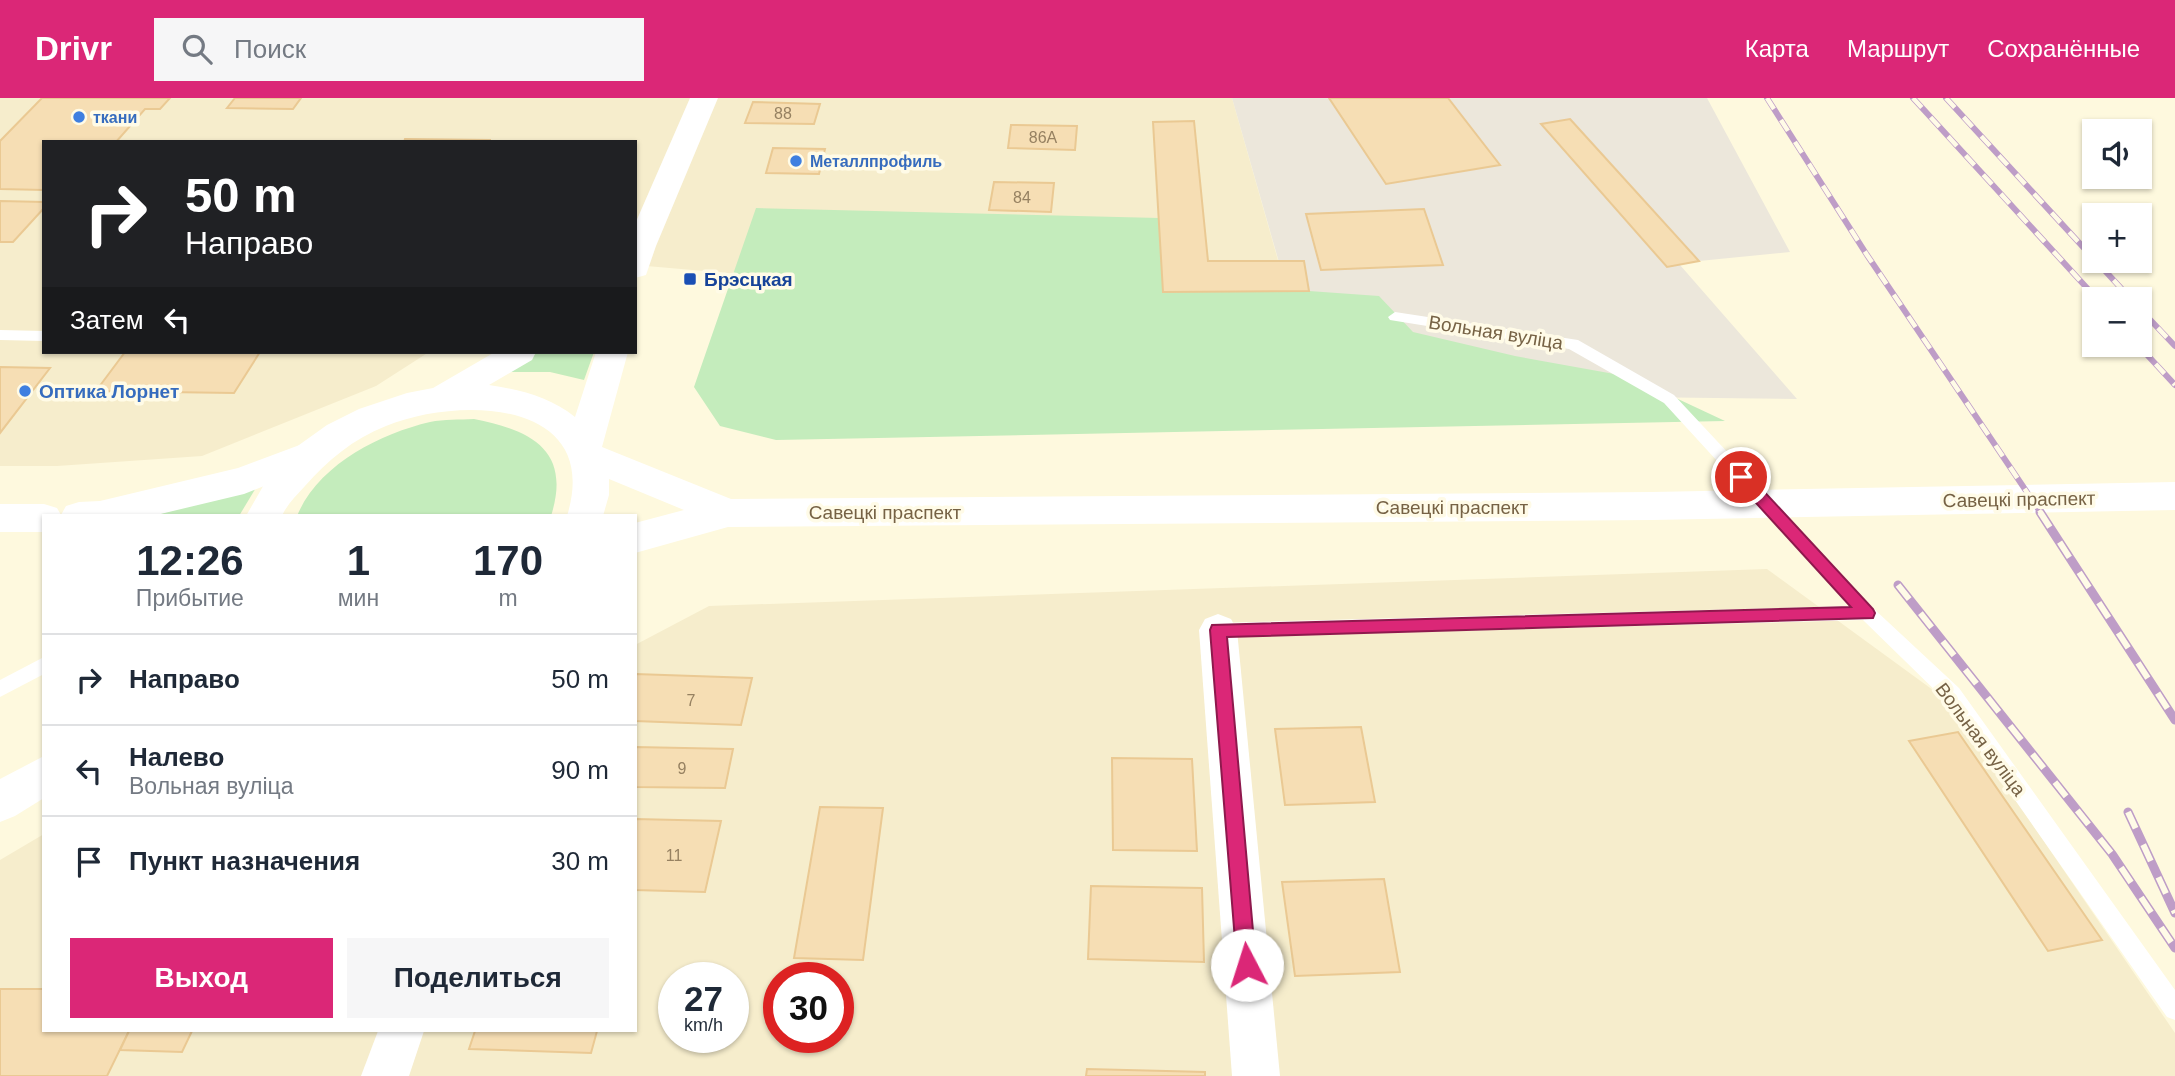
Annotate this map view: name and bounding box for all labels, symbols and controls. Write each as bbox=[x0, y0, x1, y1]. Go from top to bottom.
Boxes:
search box bbox=[154, 18, 644, 81]
text: Drivr bbox=[35, 30, 112, 67]
icon: search bbox=[178, 30, 216, 68]
text: Поиск bbox=[234, 34, 306, 64]
text: Карта bbox=[1745, 35, 1809, 62]
text: Маршрут bbox=[1847, 35, 1949, 62]
text: Сохранённые bbox=[1987, 35, 2140, 62]
house number: 88 bbox=[774, 105, 792, 122]
marker: ткани bbox=[71, 109, 87, 125]
place label: ткани bbox=[93, 109, 137, 126]
map controls bbox=[2082, 119, 2152, 357]
button: sound bbox=[2082, 119, 2152, 189]
house number: 86А bbox=[1029, 129, 1058, 146]
marker: Металлпрофиль bbox=[788, 153, 804, 169]
place label: Металлпрофиль bbox=[810, 153, 942, 170]
icon: right bbox=[70, 168, 161, 259]
text: 50 m bbox=[185, 168, 297, 222]
house number: 84 bbox=[1013, 189, 1031, 206]
button: + bbox=[2082, 203, 2152, 273]
text: Направо bbox=[185, 225, 313, 261]
place label: Брэсцкая bbox=[704, 269, 793, 290]
marker: Брэсцкая bbox=[682, 271, 698, 287]
button: − bbox=[2082, 287, 2152, 357]
icon: left bbox=[158, 301, 196, 339]
text: Затем bbox=[70, 305, 144, 335]
street label: Вольная вуліца bbox=[1427, 311, 1565, 354]
place label: Оптика Лорнет bbox=[39, 381, 179, 402]
marker: Оптика Лорнет bbox=[17, 383, 33, 399]
pin bbox=[1711, 447, 1771, 507]
icon: arrive bbox=[1722, 458, 1760, 496]
street label: Савецкі праспект bbox=[1943, 488, 2096, 511]
street label: Савецкі праспект bbox=[1376, 497, 1529, 518]
street label: Савецкі праспект bbox=[809, 502, 962, 523]
text: 12:26 bbox=[136, 537, 244, 584]
text: 1 bbox=[347, 537, 370, 584]
text: 170 bbox=[473, 537, 543, 584]
text: Прибытие bbox=[136, 585, 244, 611]
text: мин bbox=[338, 585, 379, 611]
text: m bbox=[498, 585, 518, 611]
icon: right bbox=[70, 661, 108, 699]
text: Направо bbox=[129, 664, 240, 694]
text: 50 m bbox=[551, 664, 609, 694]
street label: Вольная вуліца bbox=[1931, 679, 2030, 800]
house number: 7 bbox=[687, 692, 696, 709]
text: Налево bbox=[129, 742, 224, 772]
icon: left bbox=[70, 752, 108, 790]
text: 90 m bbox=[551, 755, 609, 785]
house number: 9 bbox=[678, 760, 687, 777]
text: Вольная вуліца bbox=[129, 773, 294, 799]
icon: arrive bbox=[70, 843, 108, 881]
text: Пункт назначения bbox=[129, 846, 360, 876]
text: 30 m bbox=[551, 846, 609, 876]
house number: 11 bbox=[666, 847, 682, 864]
position arrow bbox=[1210, 928, 1284, 1002]
button: Выход bbox=[70, 938, 333, 1018]
button: Поделиться bbox=[347, 938, 609, 1018]
speed limit sign: 30 bbox=[763, 962, 854, 1053]
text: 27 bbox=[684, 979, 723, 1018]
text: km/h bbox=[684, 1015, 723, 1035]

